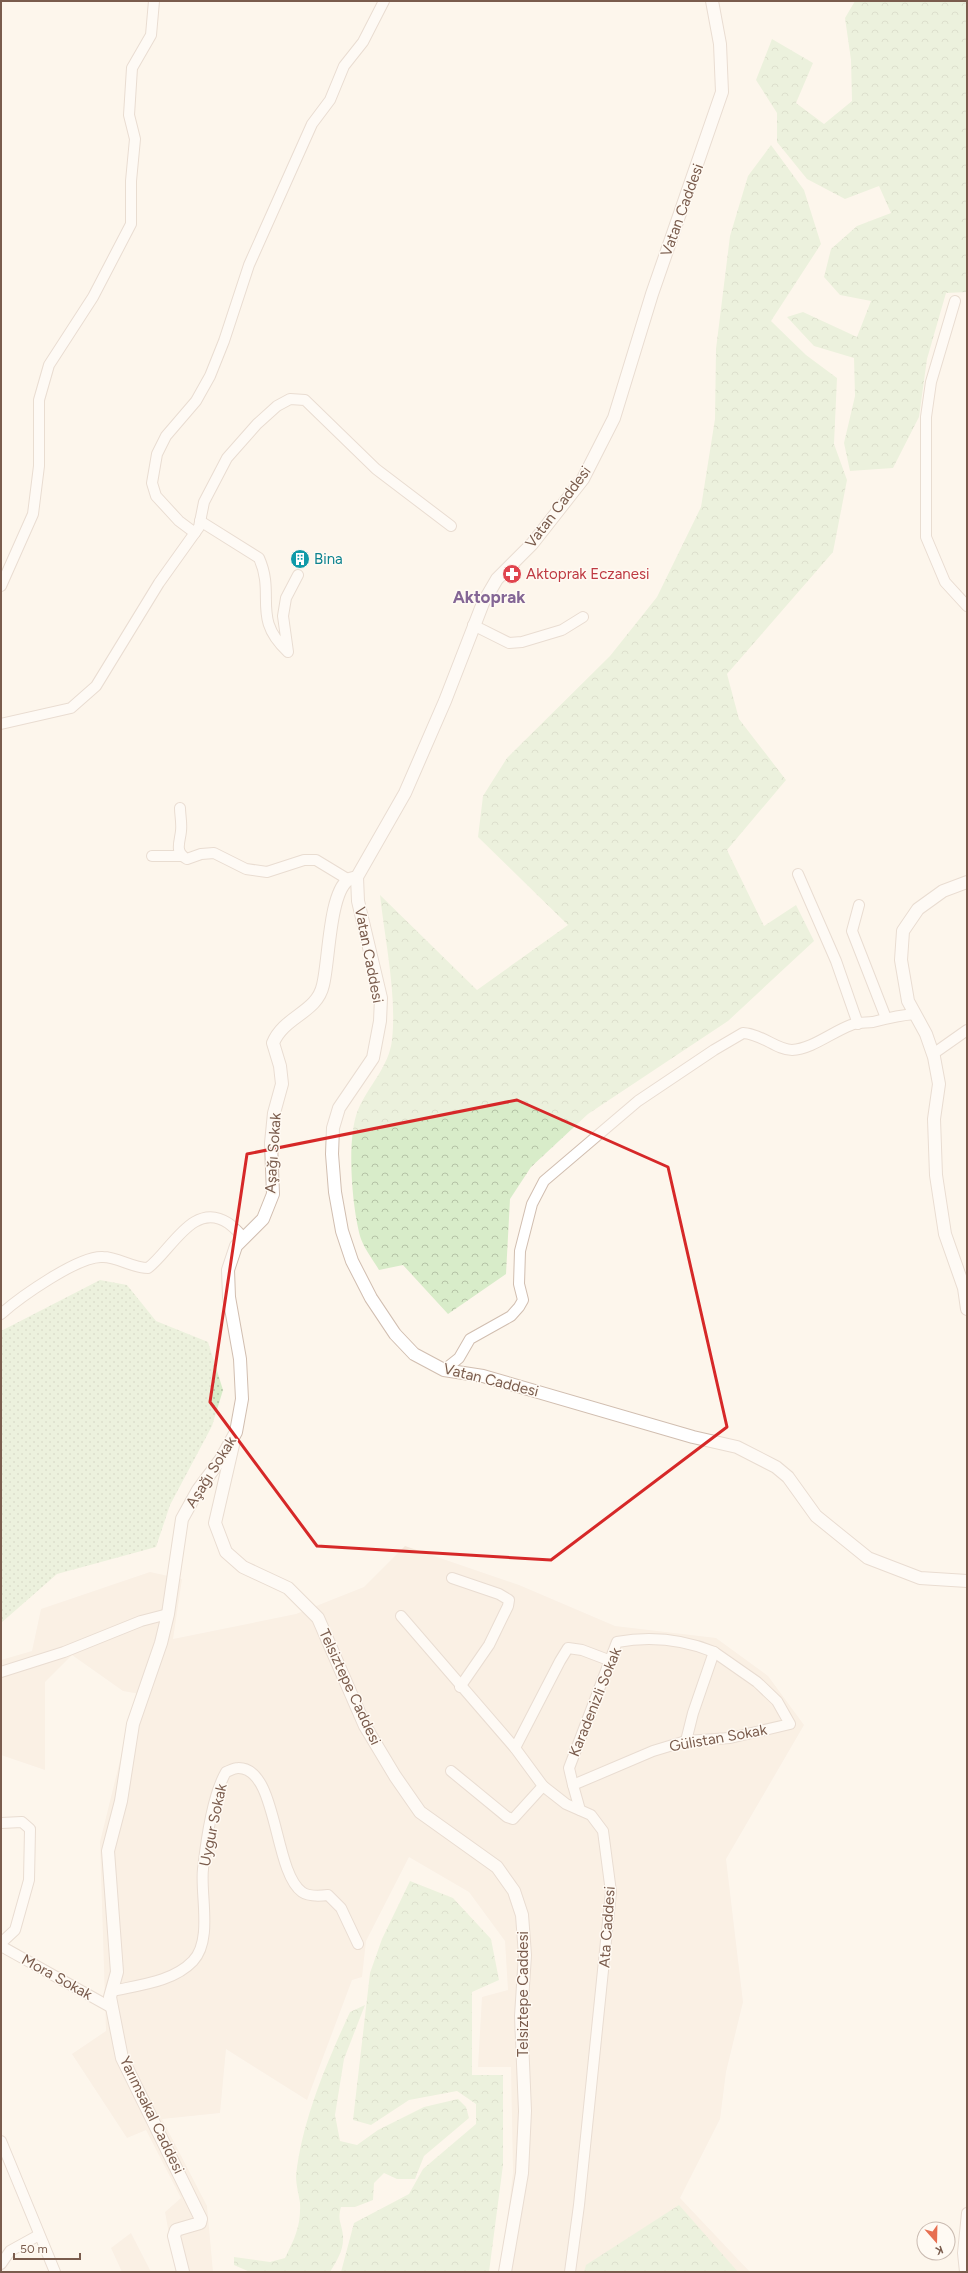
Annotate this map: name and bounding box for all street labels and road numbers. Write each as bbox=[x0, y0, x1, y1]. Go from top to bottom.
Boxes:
street label: Vatan Caddesi bbox=[657, 161, 707, 259]
street label: Vatan Caddesi bbox=[521, 463, 595, 551]
street label: Vatan Caddesi bbox=[351, 905, 387, 1005]
street label: Aşağı Sokak bbox=[261, 1111, 285, 1194]
street label: Vatan Caddesi bbox=[442, 1359, 540, 1401]
street label: Aşağı Sokak bbox=[182, 1432, 240, 1511]
street label: Telsiztepe Caddesi bbox=[315, 1626, 385, 1748]
street label: Karadenizli Sokak bbox=[565, 1644, 625, 1759]
street label: Gülistan Sokak bbox=[668, 1720, 769, 1755]
street label: Uygur Sokak bbox=[195, 1781, 231, 1868]
street label: Ata Caddesi bbox=[595, 1886, 619, 1968]
street label: Telsiztepe Caddesi bbox=[514, 1931, 532, 2057]
street label: Mora Sokak bbox=[19, 1950, 96, 2004]
street label: Yarımsakal Caddesi bbox=[116, 2053, 188, 2177]

